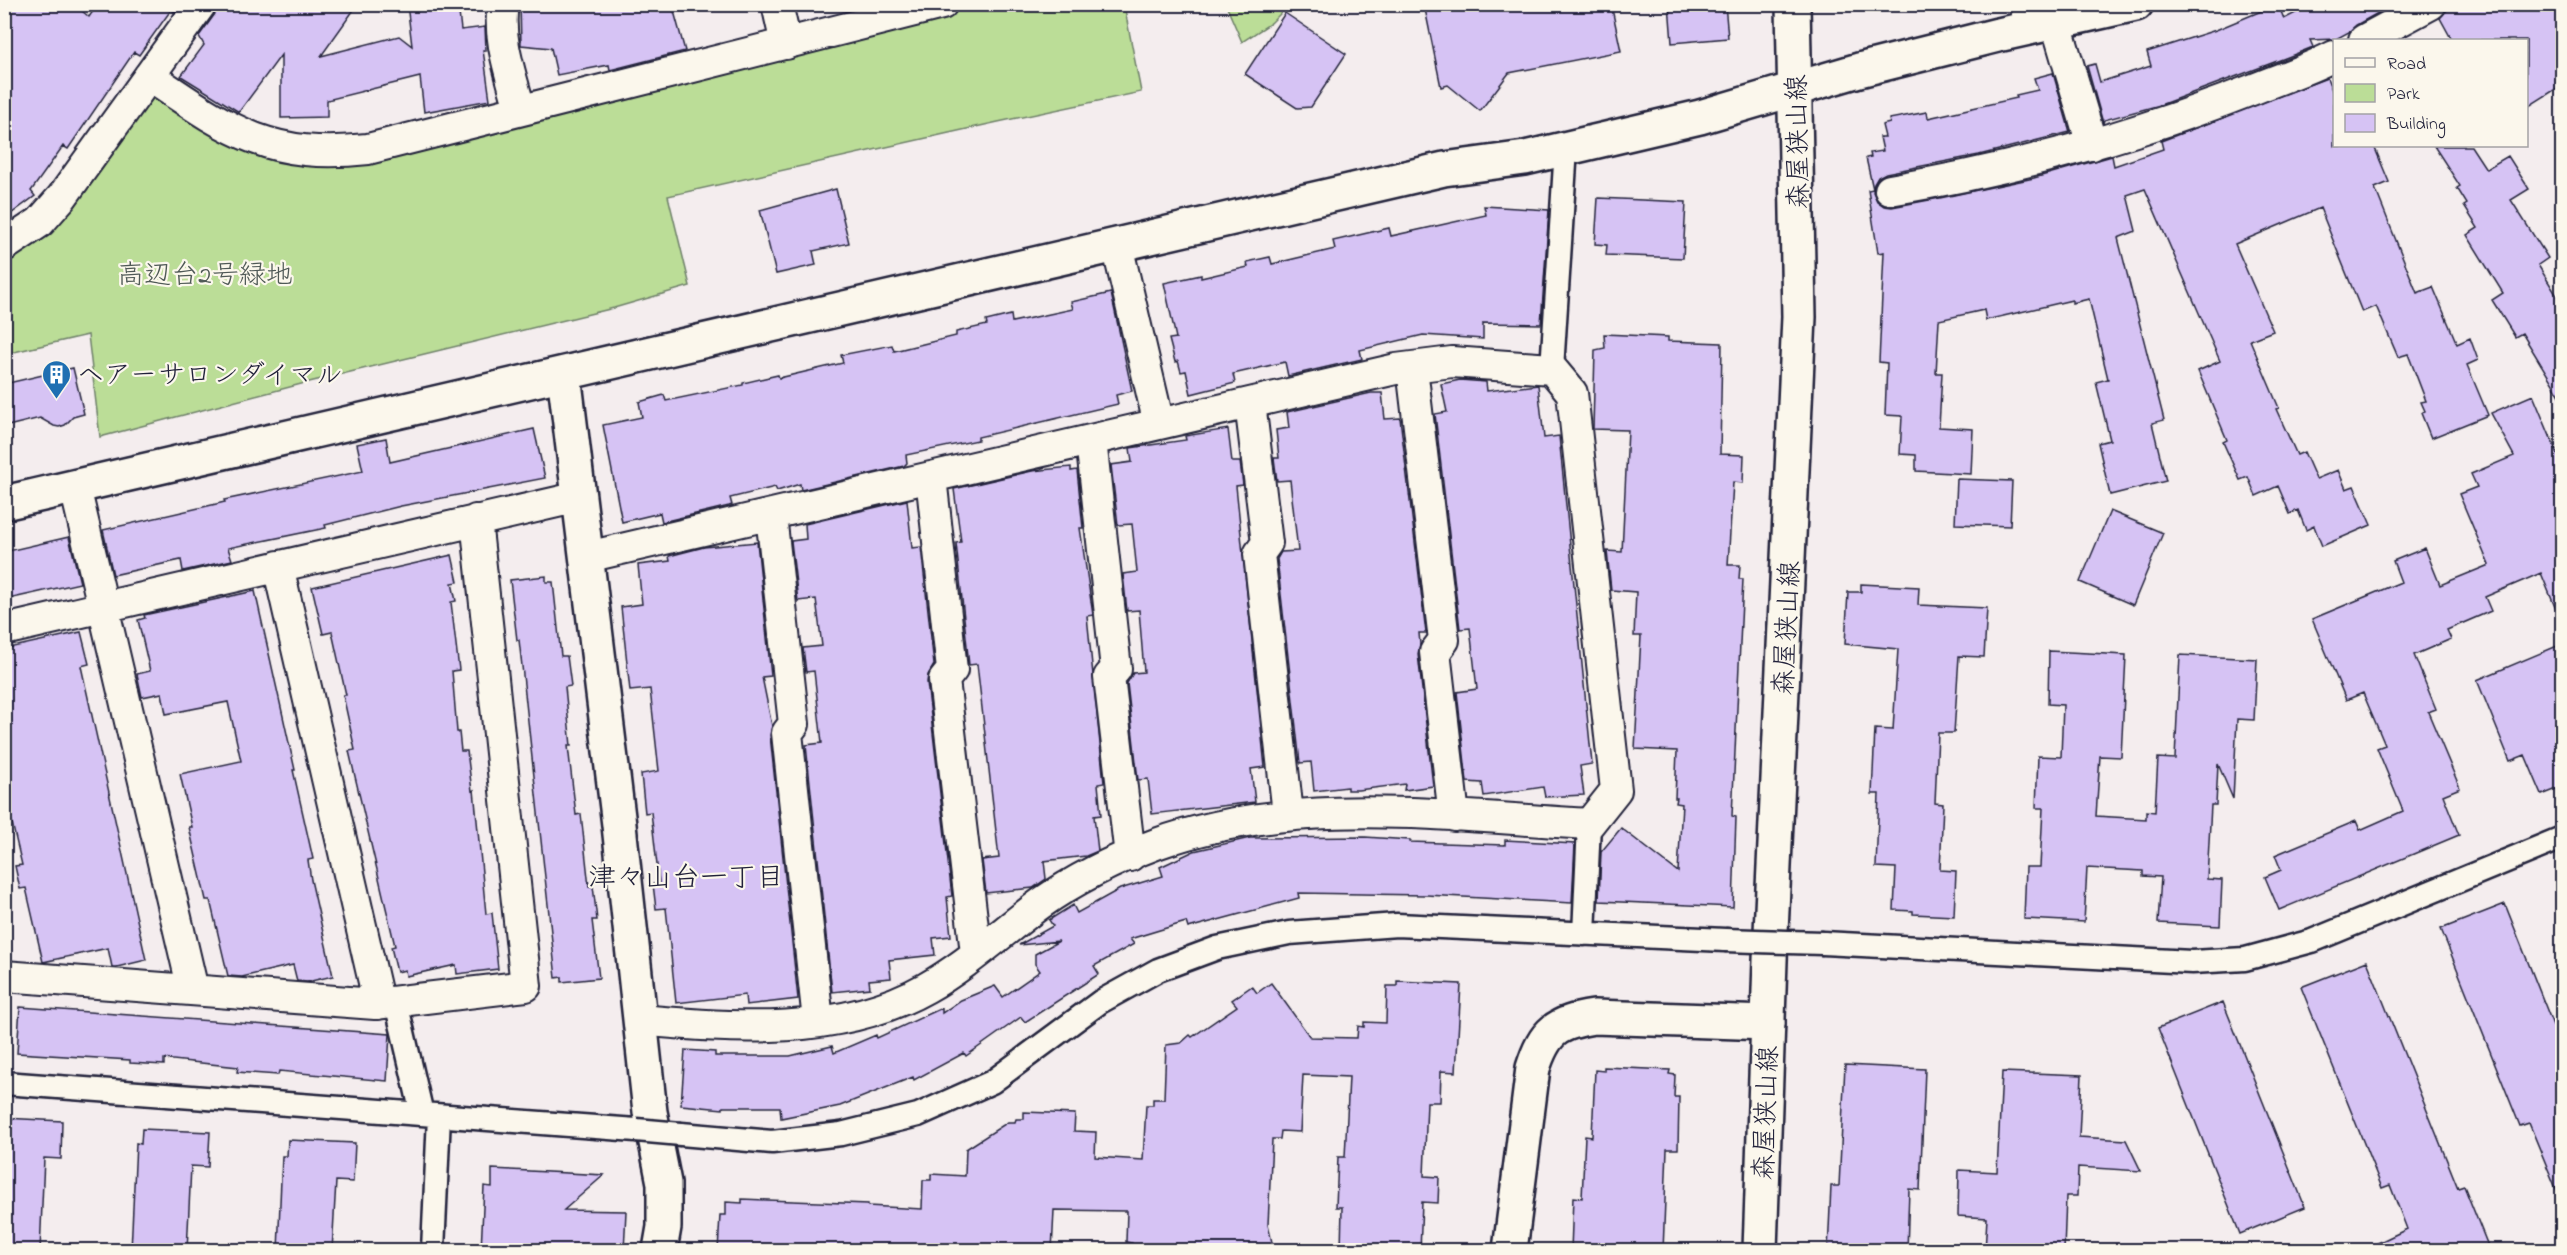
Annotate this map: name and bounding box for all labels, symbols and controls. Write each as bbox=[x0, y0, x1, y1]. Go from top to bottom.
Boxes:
legend bbox=[2333, 39, 2528, 147]
text: Road bbox=[2387, 52, 2426, 78]
street label: 森屋狭山線 bbox=[1779, 74, 1820, 210]
text: Park bbox=[2387, 82, 2420, 108]
text: Building bbox=[2386, 112, 2446, 139]
park label: 高辺台2号緑地 bbox=[117, 257, 293, 296]
place label: ヘアーサロンダイマル bbox=[77, 357, 343, 396]
building icon: ヘアーサロンダイマル bbox=[40, 358, 72, 400]
street label: 森屋狭山線 bbox=[1765, 560, 1812, 697]
district label: 津々山台一丁目 bbox=[588, 859, 784, 900]
street label: 森屋狭山線 bbox=[1746, 1045, 1789, 1181]

